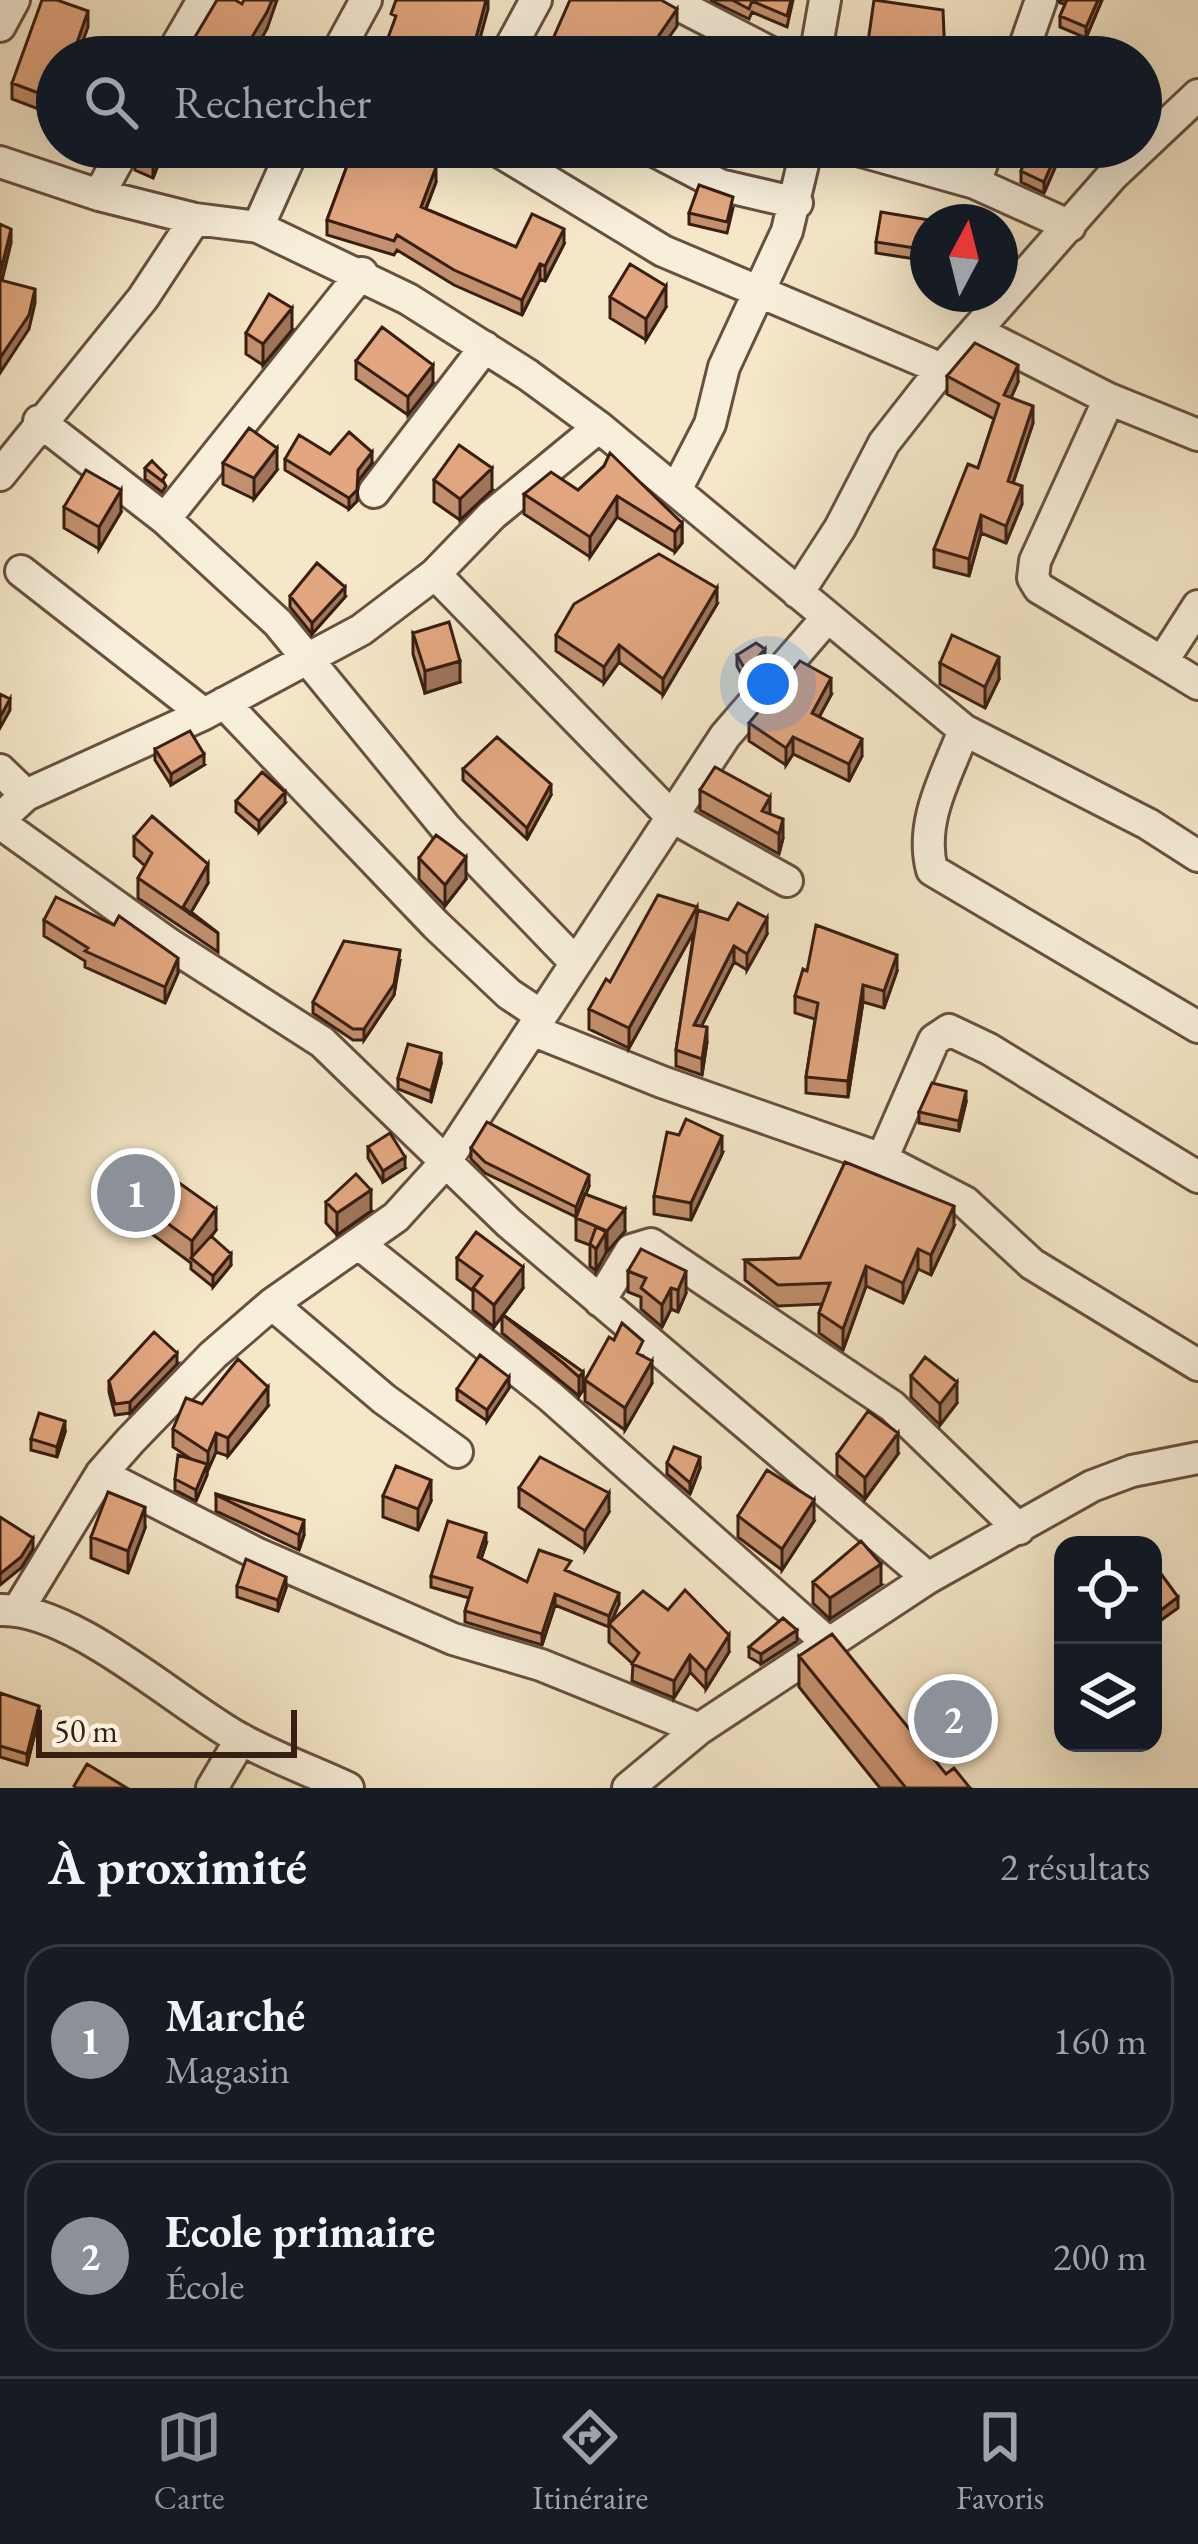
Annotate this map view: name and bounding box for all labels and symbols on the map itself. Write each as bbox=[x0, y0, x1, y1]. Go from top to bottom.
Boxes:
north arrow bbox=[910, 204, 1018, 312]
your location bbox=[738, 654, 798, 714]
pin: 1 bbox=[97, 1148, 175, 1238]
pin: 2 bbox=[914, 1674, 992, 1764]
scale bar bbox=[36, 1704, 297, 1757]

